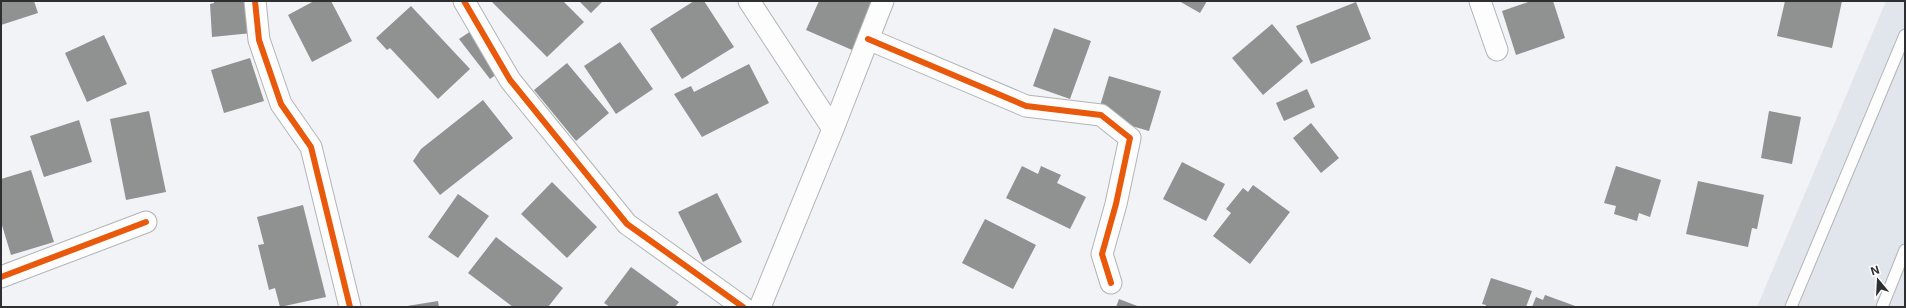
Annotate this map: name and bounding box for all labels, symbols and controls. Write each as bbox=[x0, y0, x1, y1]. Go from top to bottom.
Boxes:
north arrow bbox=[1858, 260, 1898, 300]
text: N bbox=[1869, 263, 1881, 278]

